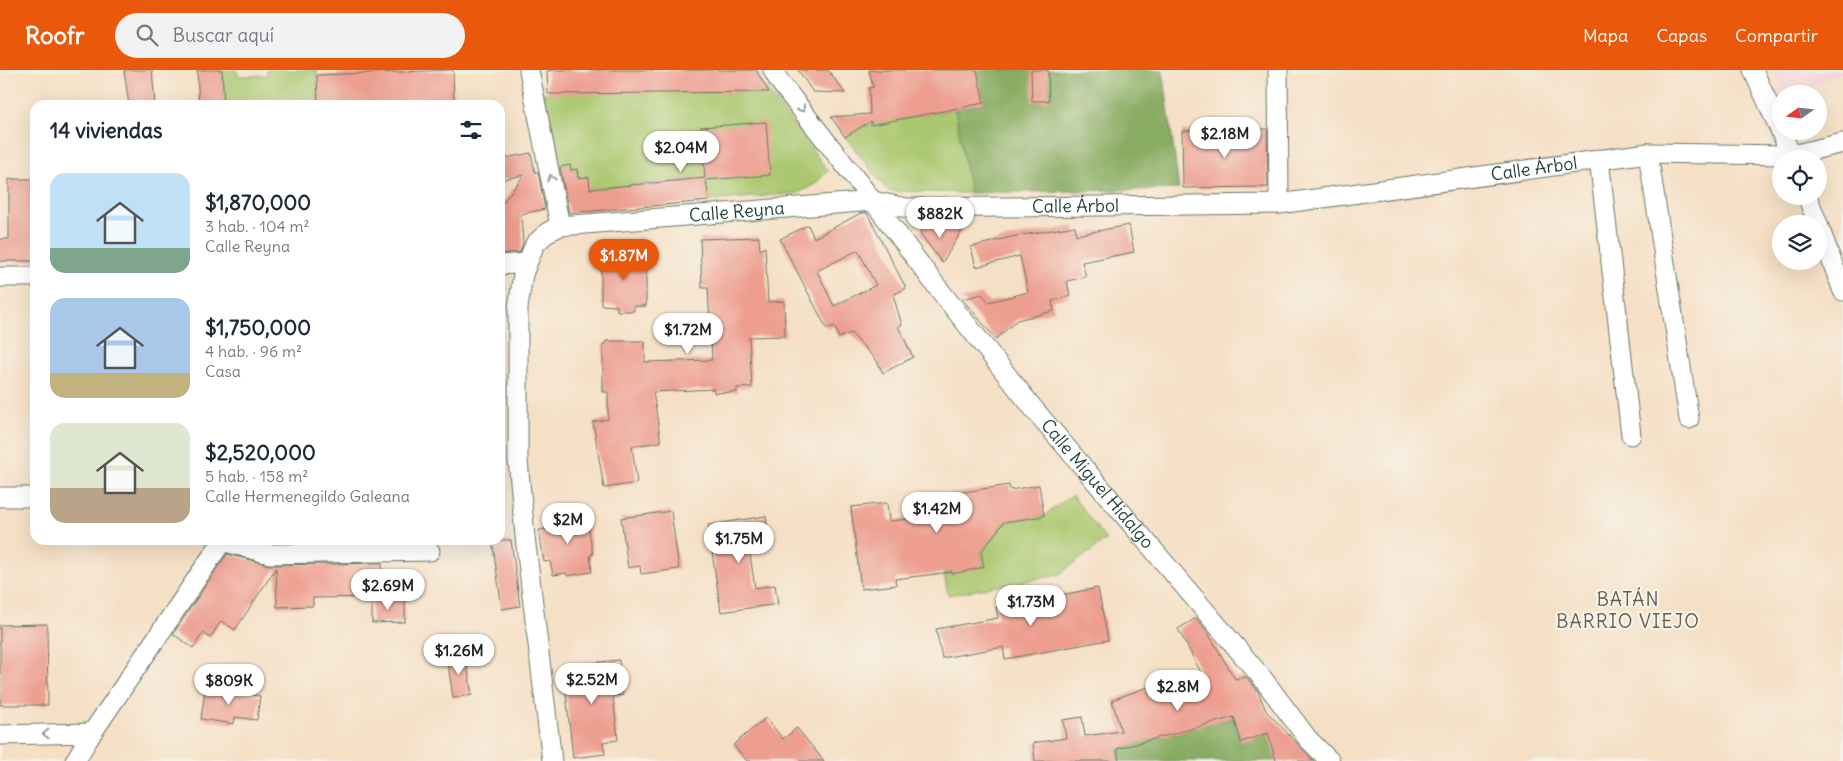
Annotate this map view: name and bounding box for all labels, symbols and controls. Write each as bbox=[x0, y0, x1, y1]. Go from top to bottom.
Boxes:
search box bbox=[115, 13, 465, 58]
text: Roofr bbox=[25, 20, 85, 50]
icon: search bbox=[133, 21, 161, 49]
text: Buscar aquí bbox=[173, 23, 274, 47]
text: Mapa bbox=[1583, 24, 1628, 47]
text: Capas bbox=[1656, 24, 1707, 47]
text: Compartir bbox=[1735, 24, 1818, 47]
north arrow bbox=[1772, 85, 1828, 140]
map controls bbox=[1772, 85, 1827, 270]
one-way arrow bbox=[796, 103, 804, 112]
icon: filters bbox=[457, 116, 485, 144]
pin: $2.18M bbox=[1184, 116, 1266, 159]
text: 14 viviendas bbox=[50, 117, 163, 144]
text: $2.18M bbox=[1201, 123, 1249, 143]
pin: $2.04M bbox=[640, 131, 722, 173]
text: $2.04M bbox=[654, 137, 708, 157]
button: locate bbox=[1772, 150, 1827, 205]
street label: Calle Árbol bbox=[1489, 151, 1579, 186]
one-way arrow bbox=[546, 174, 556, 182]
text: $1,870,000 bbox=[205, 189, 311, 216]
icon: home bbox=[90, 193, 150, 253]
street label: Calle Árbol bbox=[1032, 194, 1119, 218]
street label: Calle Reyna bbox=[688, 196, 785, 227]
pin: $882K bbox=[905, 196, 975, 239]
text: $882K bbox=[917, 203, 963, 223]
button: layers bbox=[1772, 215, 1827, 270]
text: 3 hab. · 104 m² bbox=[205, 216, 310, 236]
text: Calle Reyna bbox=[205, 236, 290, 256]
pin: $1.87M bbox=[583, 238, 665, 281]
text: $1.87M bbox=[600, 245, 648, 265]
pin: $1.72M bbox=[647, 312, 729, 355]
text: $1,750,000 bbox=[205, 314, 311, 341]
icon: home bbox=[90, 318, 150, 378]
text: $1.72M bbox=[664, 319, 712, 339]
text: 4 hab. · 96 m² bbox=[205, 341, 302, 361]
text: Casa bbox=[205, 361, 241, 381]
street label: Calle Miguel Hidalgo bbox=[1036, 414, 1159, 553]
text: $2,520,000 bbox=[205, 439, 316, 466]
icon: home bbox=[90, 443, 150, 503]
text: 5 hab. · 158 m² bbox=[205, 466, 308, 486]
text: Calle Hermenegildo Galeana bbox=[205, 486, 410, 506]
pin: $1.42M bbox=[896, 492, 978, 534]
text: $1.42M bbox=[913, 498, 961, 518]
pin: $2M bbox=[544, 502, 592, 545]
text: $2M bbox=[553, 509, 583, 529]
pin: $1.75M bbox=[698, 522, 780, 564]
text: $1.75M bbox=[715, 528, 763, 548]
pin: $2.69M bbox=[347, 568, 429, 611]
text: $2.69M bbox=[362, 575, 414, 595]
pin: $1.73M bbox=[990, 584, 1072, 627]
district label: BATÁN BARRIO VIEJO bbox=[1556, 587, 1700, 633]
text: $1.73M bbox=[1007, 591, 1055, 611]
pin: $1.26M bbox=[418, 634, 500, 676]
text: $1.26M bbox=[434, 640, 484, 660]
pin: $2.52M bbox=[551, 662, 633, 705]
pin: $809K bbox=[194, 664, 264, 706]
text: $2.52M bbox=[566, 669, 618, 689]
text: $809K bbox=[205, 670, 253, 690]
pin: $2.8M bbox=[1143, 670, 1213, 712]
text: $2.8M bbox=[1156, 676, 1200, 696]
one-way arrow bbox=[42, 729, 50, 739]

